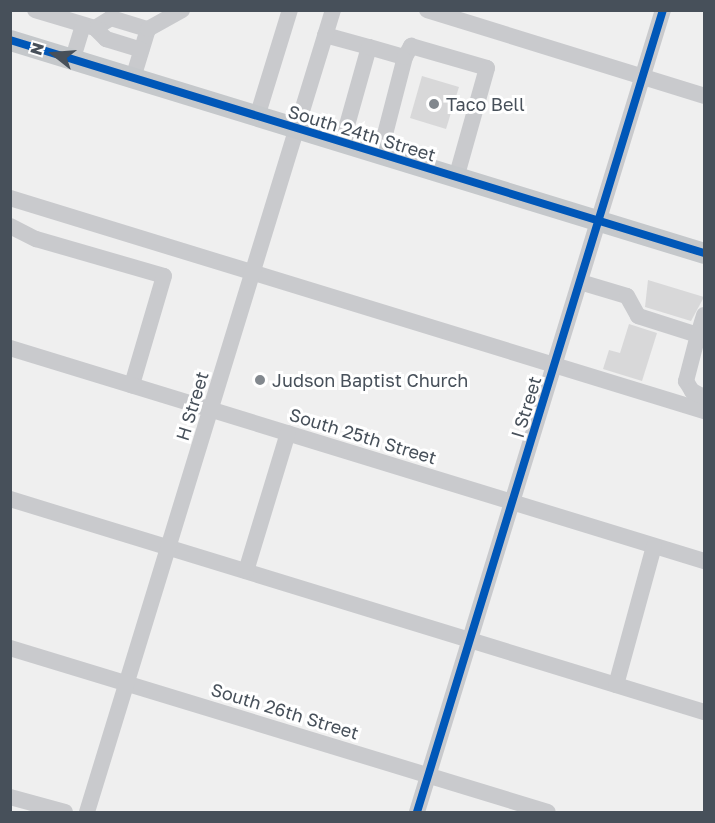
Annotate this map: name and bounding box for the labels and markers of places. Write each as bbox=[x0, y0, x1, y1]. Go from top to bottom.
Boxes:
place label: Taco Bell bbox=[446, 93, 525, 115]
marker: Taco Bell bbox=[427, 97, 441, 111]
place label: Judson Baptist Church bbox=[272, 369, 468, 391]
marker: Judson Baptist Church bbox=[253, 373, 267, 387]

